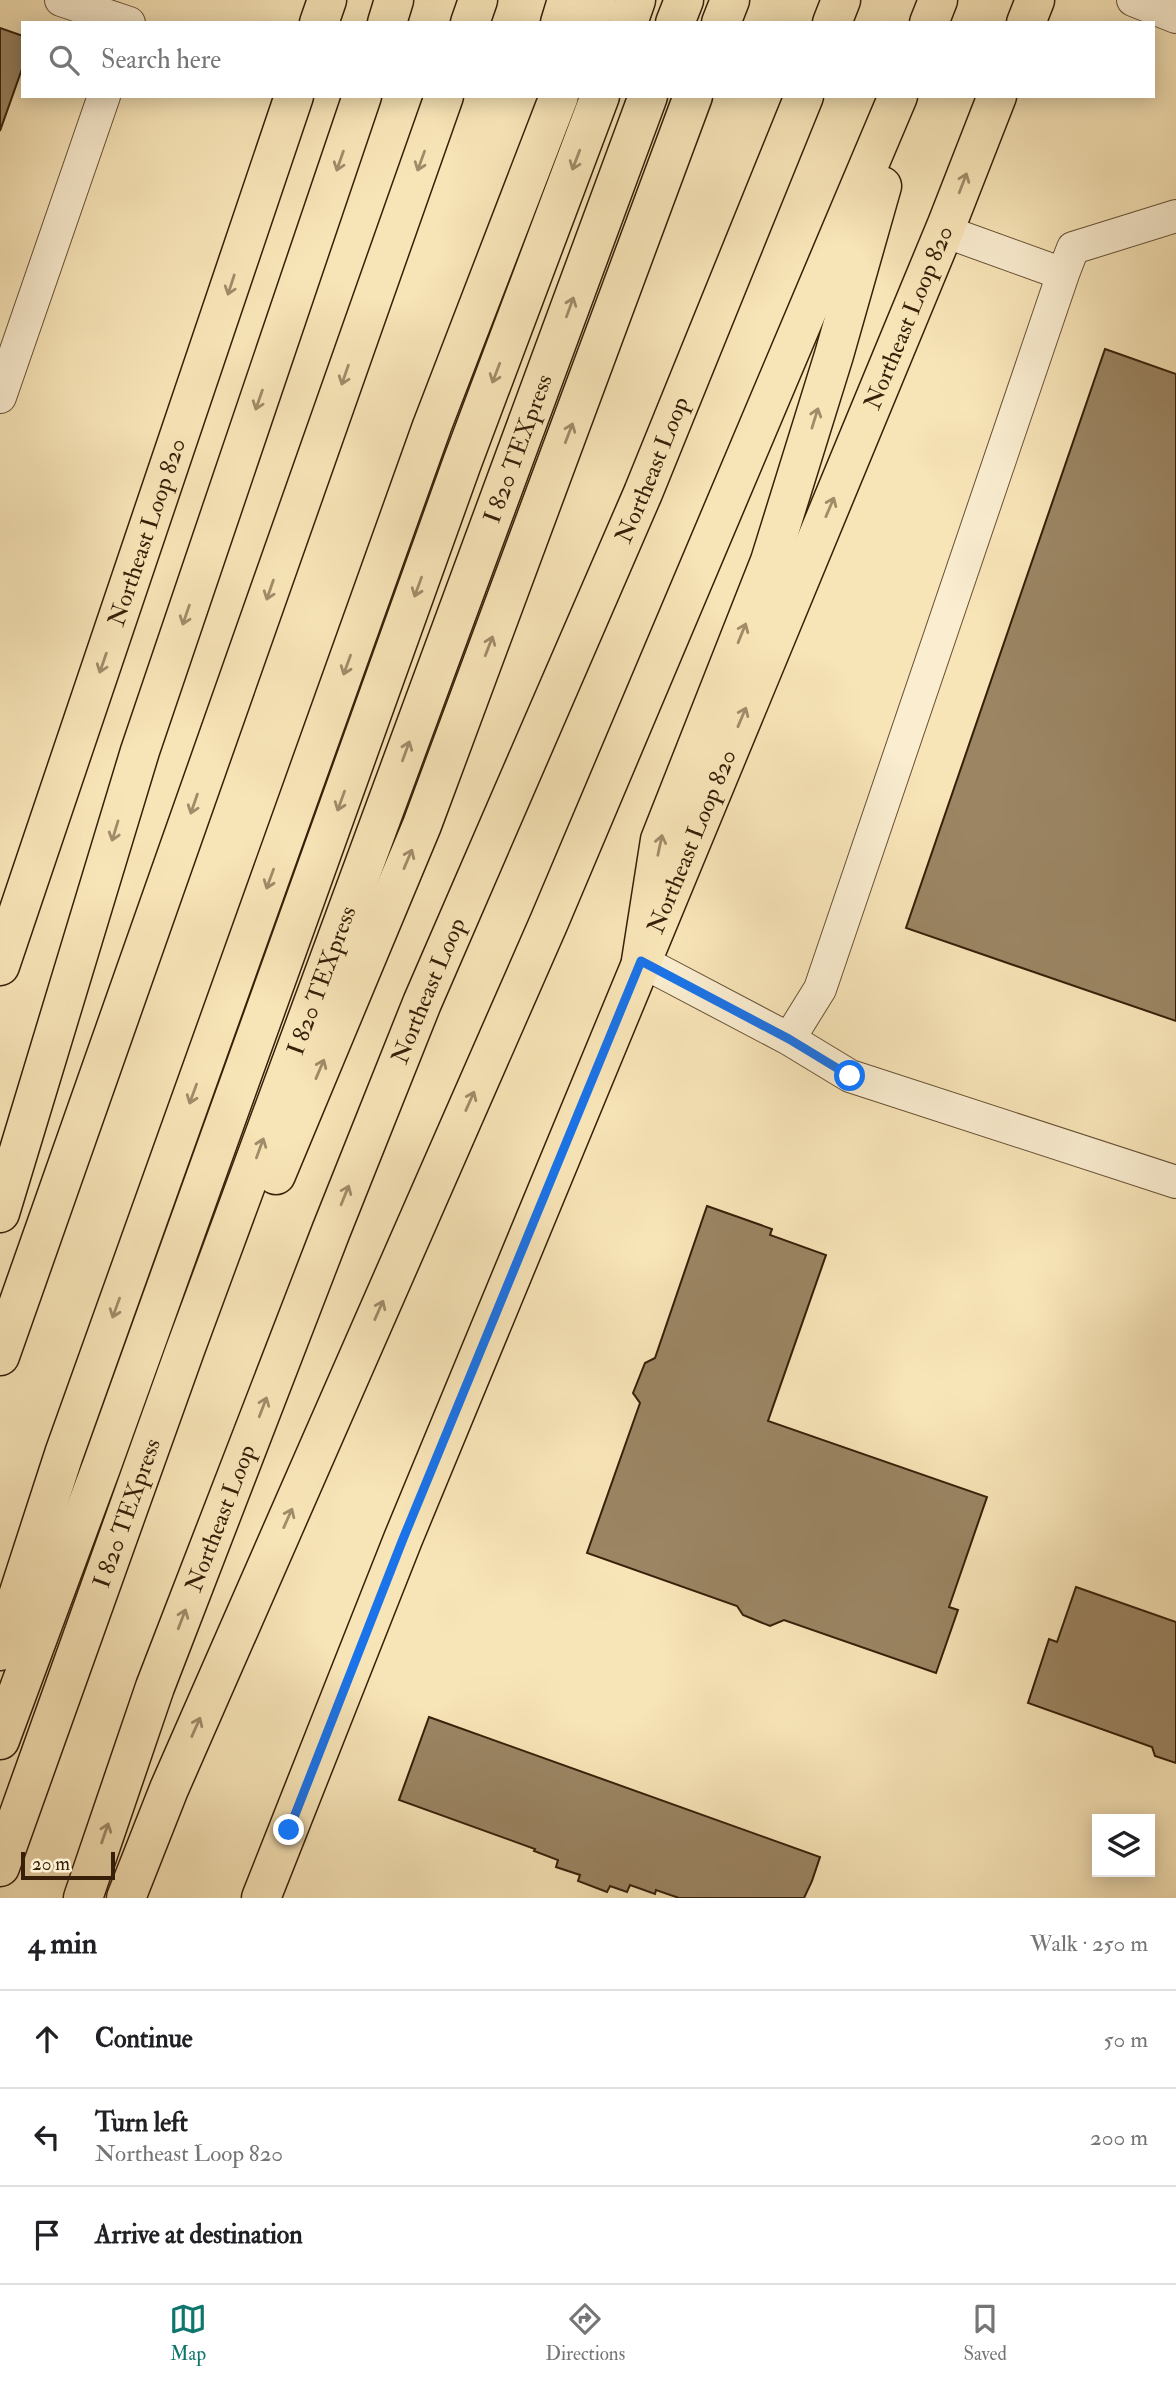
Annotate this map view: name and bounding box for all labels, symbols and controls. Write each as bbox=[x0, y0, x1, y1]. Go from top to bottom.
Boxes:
search box bbox=[21, 21, 1155, 98]
icon: search bbox=[45, 41, 83, 79]
text: Search here bbox=[101, 44, 221, 76]
one-way arrow bbox=[333, 149, 345, 171]
one-way arrow bbox=[414, 149, 426, 171]
one-way arrow bbox=[569, 149, 581, 171]
one-way arrow bbox=[958, 173, 970, 194]
street label: Northeast Loop 820 bbox=[856, 221, 960, 414]
one-way arrow bbox=[224, 273, 236, 295]
one-way arrow bbox=[565, 297, 577, 319]
one-way arrow bbox=[489, 362, 501, 384]
one-way arrow bbox=[338, 364, 351, 386]
street label: I 820 TEXpress bbox=[476, 370, 559, 527]
one-way arrow bbox=[252, 388, 264, 410]
street label: Northeast Loop bbox=[608, 392, 696, 548]
one-way arrow bbox=[809, 407, 822, 429]
one-way arrow bbox=[564, 423, 576, 445]
street label: Northeast Loop 820 bbox=[101, 434, 193, 630]
one-way arrow bbox=[824, 496, 837, 518]
one-way arrow bbox=[410, 575, 423, 597]
one-way arrow bbox=[262, 578, 275, 600]
one-way arrow bbox=[179, 604, 192, 626]
one-way arrow bbox=[736, 623, 749, 644]
one-way arrow bbox=[484, 636, 496, 658]
one-way arrow bbox=[96, 651, 108, 673]
one-way arrow bbox=[340, 654, 352, 676]
one-way arrow bbox=[737, 706, 750, 728]
one-way arrow bbox=[401, 740, 414, 762]
street label: Northeast Loop 820 bbox=[640, 745, 743, 938]
one-way arrow bbox=[334, 789, 346, 811]
one-way arrow bbox=[187, 793, 199, 815]
one-way arrow bbox=[108, 820, 121, 842]
one-way arrow bbox=[654, 834, 667, 857]
one-way arrow bbox=[402, 848, 415, 870]
one-way arrow bbox=[263, 868, 275, 890]
street label: I 820 TEXpress bbox=[280, 902, 363, 1059]
street label: Northeast Loop bbox=[384, 913, 473, 1068]
one-way arrow bbox=[315, 1058, 328, 1080]
route start bbox=[834, 1060, 865, 1091]
one-way arrow bbox=[186, 1082, 198, 1104]
one-way arrow bbox=[464, 1091, 477, 1113]
one-way arrow bbox=[254, 1137, 267, 1159]
one-way arrow bbox=[339, 1184, 352, 1206]
one-way arrow bbox=[109, 1296, 122, 1318]
one-way arrow bbox=[373, 1300, 386, 1321]
one-way arrow bbox=[258, 1396, 270, 1418]
street label: I 820 TEXpress bbox=[86, 1434, 168, 1592]
street label: Northeast Loop bbox=[178, 1440, 263, 1596]
one-way arrow bbox=[282, 1508, 295, 1529]
one-way arrow bbox=[176, 1609, 189, 1631]
one-way arrow bbox=[190, 1716, 203, 1738]
route end bbox=[273, 1814, 304, 1845]
map controls bbox=[1092, 1814, 1155, 1877]
button: layers bbox=[1092, 1814, 1155, 1877]
one-way arrow bbox=[100, 1823, 112, 1845]
scale bar bbox=[21, 1849, 116, 1881]
text: 20 m bbox=[32, 1852, 70, 1876]
text: 4 min bbox=[28, 1925, 97, 1962]
text: Walk · 250 m bbox=[1030, 1929, 1148, 1958]
icon: ahead bbox=[28, 2020, 66, 2058]
text: Continue bbox=[95, 2023, 193, 2055]
text: 50 m bbox=[1104, 2025, 1148, 2054]
text: Turn left bbox=[95, 2107, 188, 2139]
icon: left bbox=[28, 2118, 66, 2156]
text: 200 m bbox=[1090, 2123, 1148, 2152]
text: Northeast Loop 820 bbox=[95, 2139, 283, 2168]
icon: arrive bbox=[28, 2216, 66, 2254]
text: Arrive at destination bbox=[95, 2219, 303, 2251]
tab: Map bbox=[169, 2300, 207, 2366]
tab: Directions bbox=[545, 2300, 625, 2366]
tab: Saved bbox=[963, 2300, 1007, 2366]

